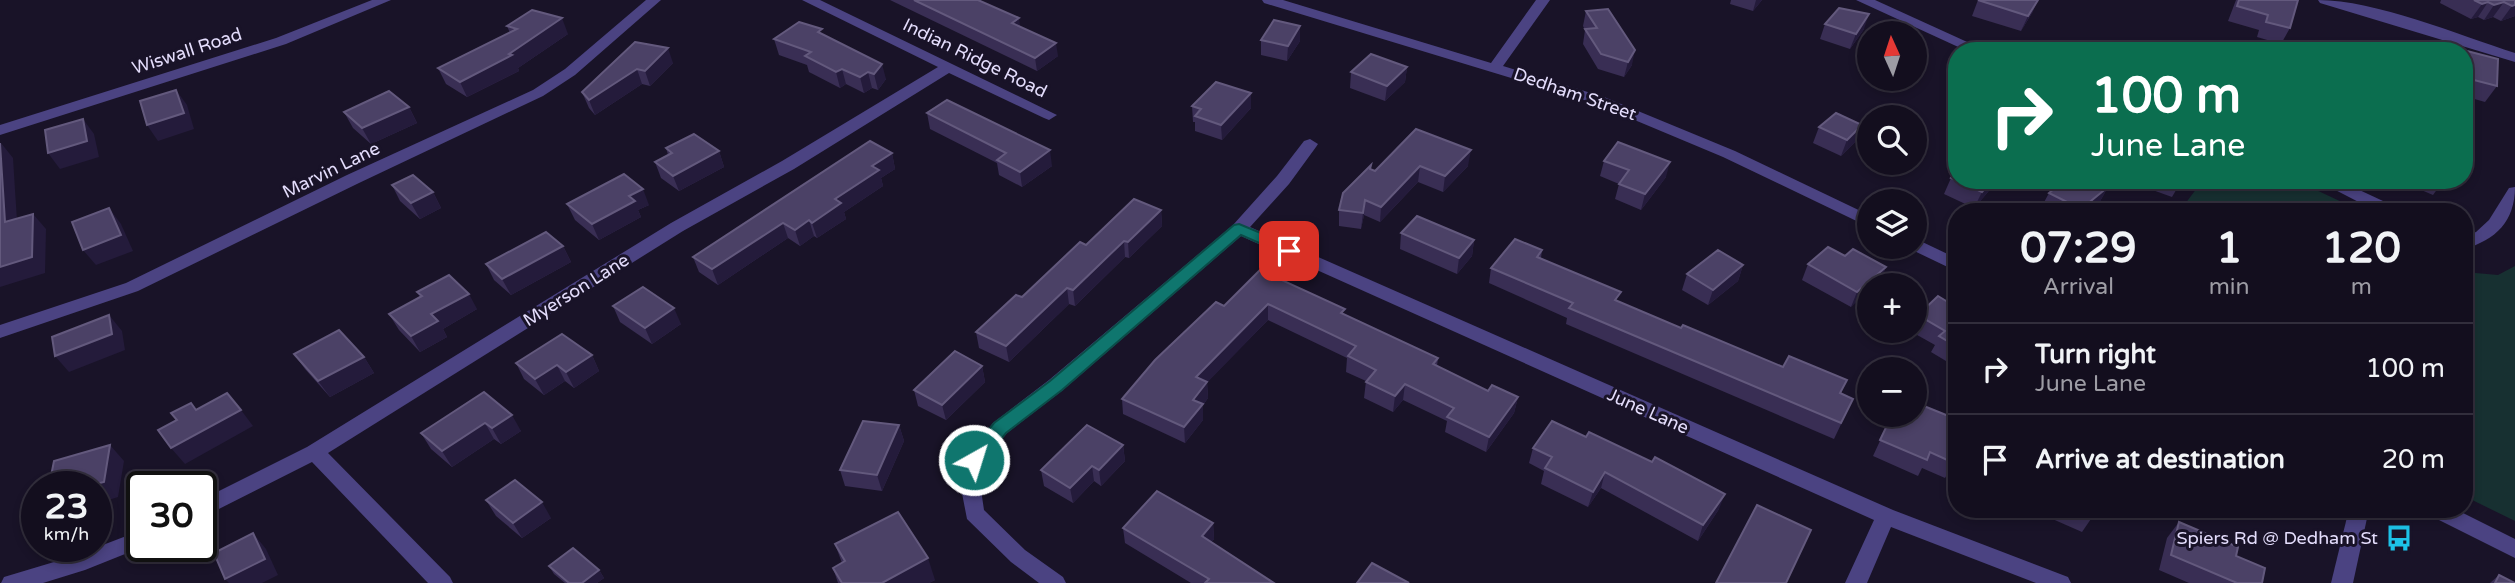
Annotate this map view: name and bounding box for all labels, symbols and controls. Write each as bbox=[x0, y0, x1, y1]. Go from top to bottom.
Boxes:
street label: Indian Ridge Road bbox=[899, 14, 1051, 102]
north arrow bbox=[1857, 21, 1927, 91]
map controls bbox=[1857, 21, 1927, 427]
street label: Wiswall Road bbox=[129, 23, 245, 79]
street label: Dedham Street bbox=[1511, 63, 1639, 125]
text: 100 m bbox=[2091, 67, 2241, 126]
icon: right bbox=[1976, 70, 2067, 161]
button: search bbox=[1857, 105, 1927, 175]
text: June Lane bbox=[2091, 127, 2245, 165]
street label: Marvin Lane bbox=[279, 137, 383, 203]
button: layers bbox=[1857, 189, 1927, 259]
pin bbox=[1259, 221, 1319, 281]
text: 07:29 bbox=[2020, 223, 2137, 274]
text: 1 bbox=[2216, 223, 2242, 274]
text: 120 bbox=[2322, 223, 2401, 274]
icon: arrive bbox=[1270, 232, 1308, 270]
street label: Myerson Lane bbox=[519, 249, 633, 331]
button: + bbox=[1857, 273, 1927, 343]
text: Arrival bbox=[2043, 273, 2114, 301]
text: min bbox=[2209, 273, 2250, 301]
text: m bbox=[2351, 273, 2372, 301]
text: Turn right bbox=[2035, 339, 2156, 370]
icon: right bbox=[1976, 350, 2014, 388]
text: 100 m bbox=[2365, 353, 2445, 384]
button: − bbox=[1857, 357, 1927, 427]
text: June Lane bbox=[2035, 370, 2146, 398]
street label: June Lane bbox=[1604, 383, 1692, 439]
position arrow bbox=[937, 423, 1011, 497]
icon: arrive bbox=[1976, 441, 2014, 479]
text: Arrive at destination bbox=[2035, 444, 2285, 475]
text: 20 m bbox=[2382, 444, 2445, 475]
speed limit sign: 30 bbox=[126, 471, 217, 562]
text: 23 bbox=[45, 486, 88, 528]
text: km/h bbox=[44, 523, 89, 545]
bus stop icon: Spiers Rd @ Dedham St bbox=[2384, 523, 2414, 553]
place label: Spiers Rd @ Dedham St bbox=[2177, 527, 2378, 549]

